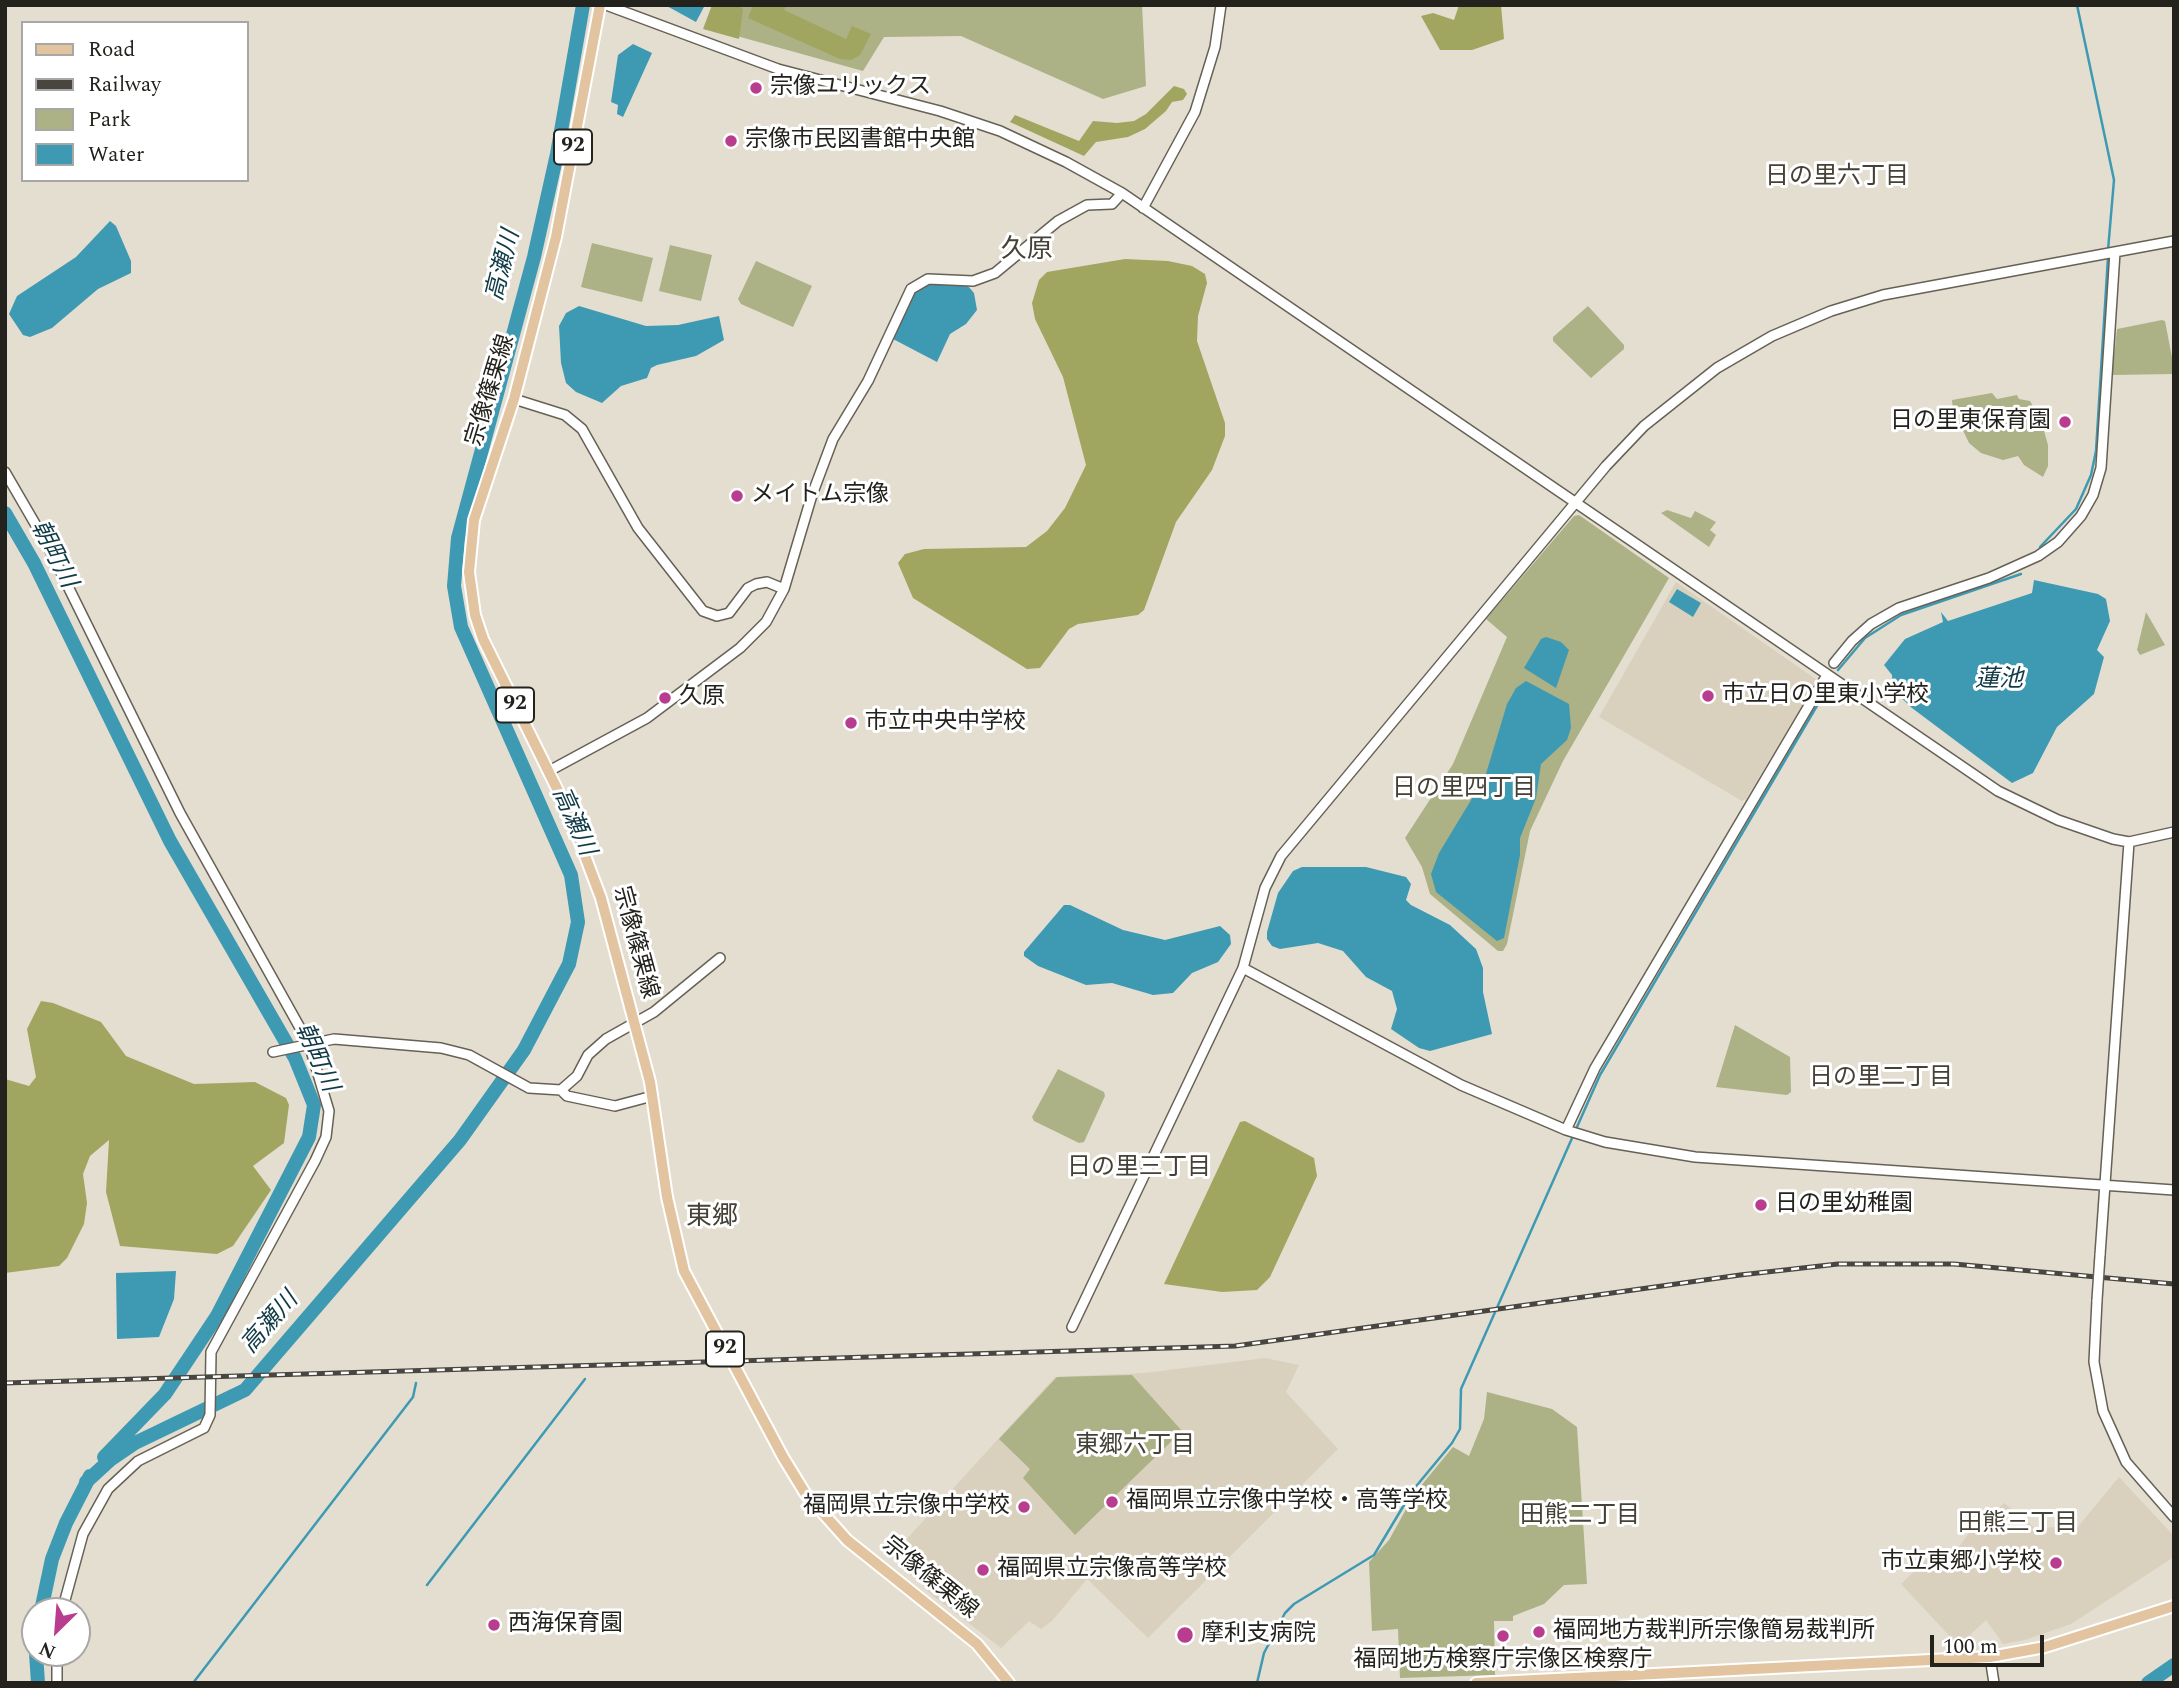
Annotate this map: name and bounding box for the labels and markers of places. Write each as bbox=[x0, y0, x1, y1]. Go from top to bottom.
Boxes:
place label: 宗像ユリックス bbox=[770, 74, 931, 102]
marker: 宗像ユリックス bbox=[748, 80, 764, 96]
place label: 宗像市民図書館中央館 bbox=[745, 127, 975, 155]
marker: 宗像市民図書館中央館 bbox=[723, 133, 739, 149]
place label: 日の里東保育園 bbox=[1890, 408, 2051, 436]
marker: 日の里東保育園 bbox=[2057, 414, 2073, 430]
place label: メイトム宗像 bbox=[751, 482, 889, 510]
marker: メイトム宗像 bbox=[729, 488, 745, 504]
place label: 市立日の里東小学校 bbox=[1722, 682, 1929, 710]
place label: 久原 bbox=[679, 684, 725, 712]
marker: 市立日の里東小学校 bbox=[1700, 688, 1716, 704]
marker: 久原 bbox=[657, 690, 673, 706]
place label: 市立中央中学校 bbox=[865, 709, 1026, 737]
marker: 市立中央中学校 bbox=[843, 715, 859, 731]
place label: 日の里幼稚園 bbox=[1775, 1191, 1913, 1219]
marker: 日の里幼稚園 bbox=[1753, 1197, 1769, 1213]
place label: 福岡県立宗像中学校・高等学校 bbox=[1126, 1488, 1448, 1516]
place label: 福岡県立宗像中学校 bbox=[803, 1493, 1010, 1521]
marker: 福岡県立宗像中学校・高等学校 bbox=[1104, 1494, 1120, 1510]
marker: 福岡県立宗像中学校 bbox=[1016, 1499, 1032, 1515]
place label: 市立東郷小学校 bbox=[1881, 1549, 2042, 1577]
marker: 市立東郷小学校 bbox=[2048, 1555, 2064, 1571]
place label: 福岡県立宗像高等学校 bbox=[997, 1556, 1227, 1584]
marker: 福岡県立宗像高等学校 bbox=[975, 1562, 991, 1578]
place label: 西海保育園 bbox=[508, 1611, 623, 1639]
marker: 西海保育園 bbox=[486, 1617, 502, 1633]
place label: 福岡地方裁判所宗像簡易裁判所 bbox=[1553, 1618, 1875, 1646]
place label: 摩利支病院 bbox=[1201, 1621, 1316, 1649]
marker: 福岡地方裁判所宗像簡易裁判所 bbox=[1531, 1624, 1547, 1640]
marker: 摩利支病院 bbox=[1175, 1625, 1195, 1645]
marker: 福岡地方検察庁宗像区検察庁 bbox=[1495, 1628, 1511, 1644]
place label: 福岡地方検察庁宗像区検察庁 bbox=[1354, 1647, 1652, 1675]

